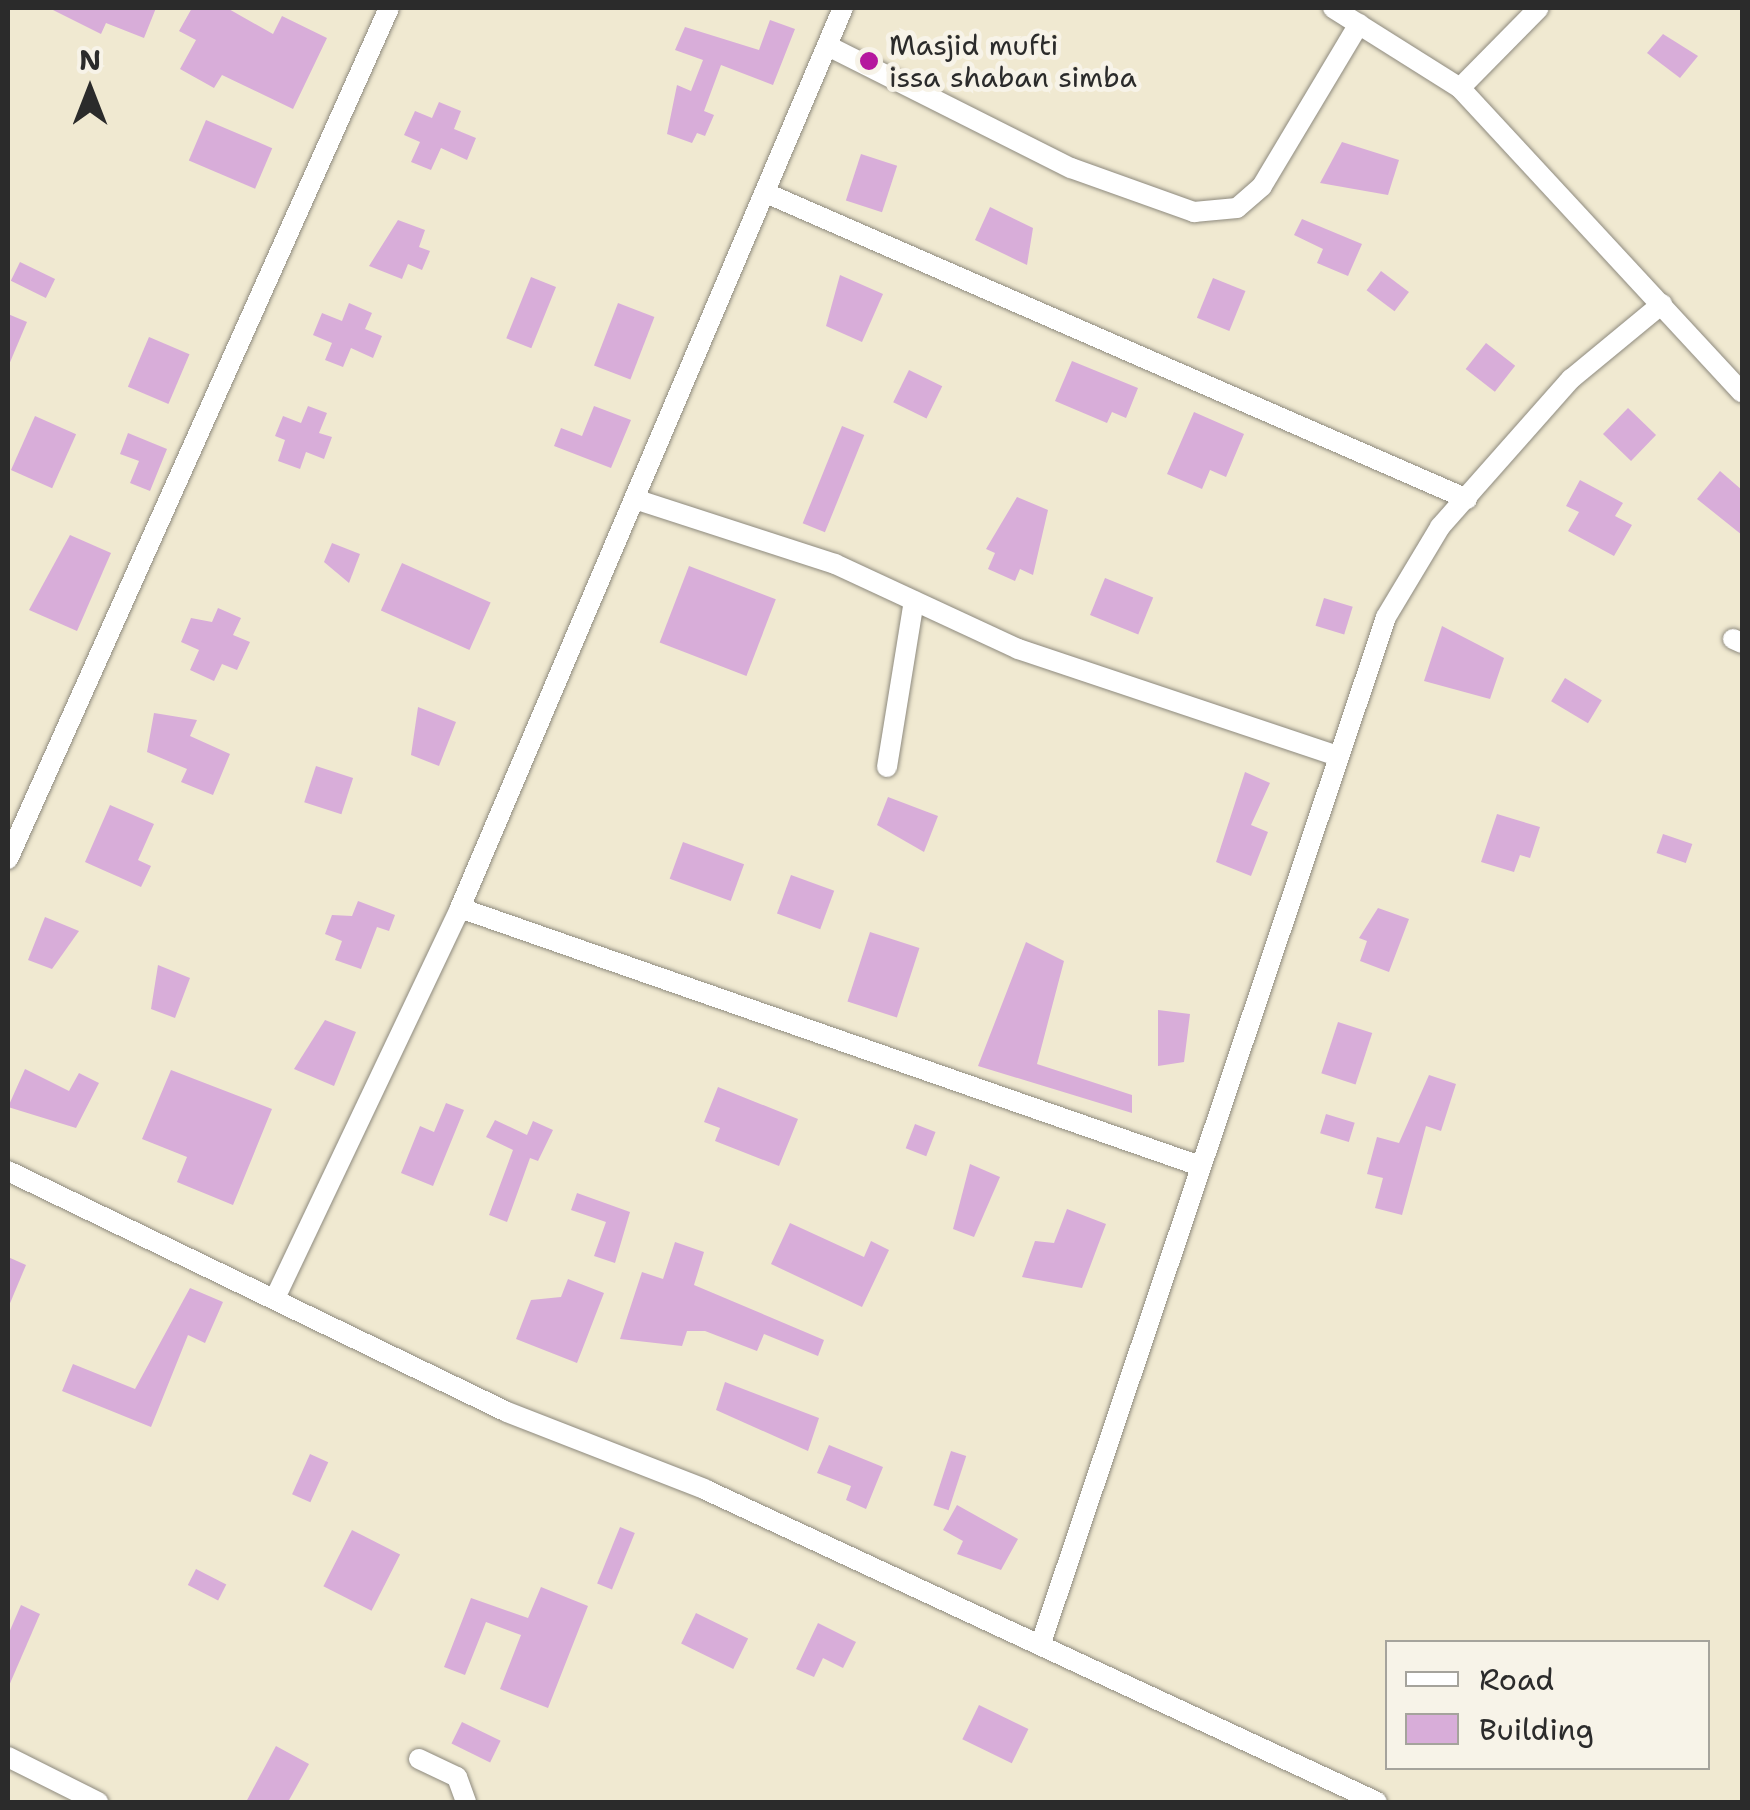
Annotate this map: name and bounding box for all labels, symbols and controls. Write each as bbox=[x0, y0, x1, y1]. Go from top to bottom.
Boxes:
place label: Masjid mufti issa shaban simba bbox=[889, 28, 1137, 94]
north arrow bbox=[40, 40, 140, 140]
text: N bbox=[79, 41, 101, 79]
marker: Masjid mufti issa shaban simba bbox=[858, 50, 880, 72]
legend bbox=[1385, 1640, 1710, 1770]
text: Road bbox=[1479, 1659, 1554, 1700]
text: Building bbox=[1479, 1709, 1594, 1750]

